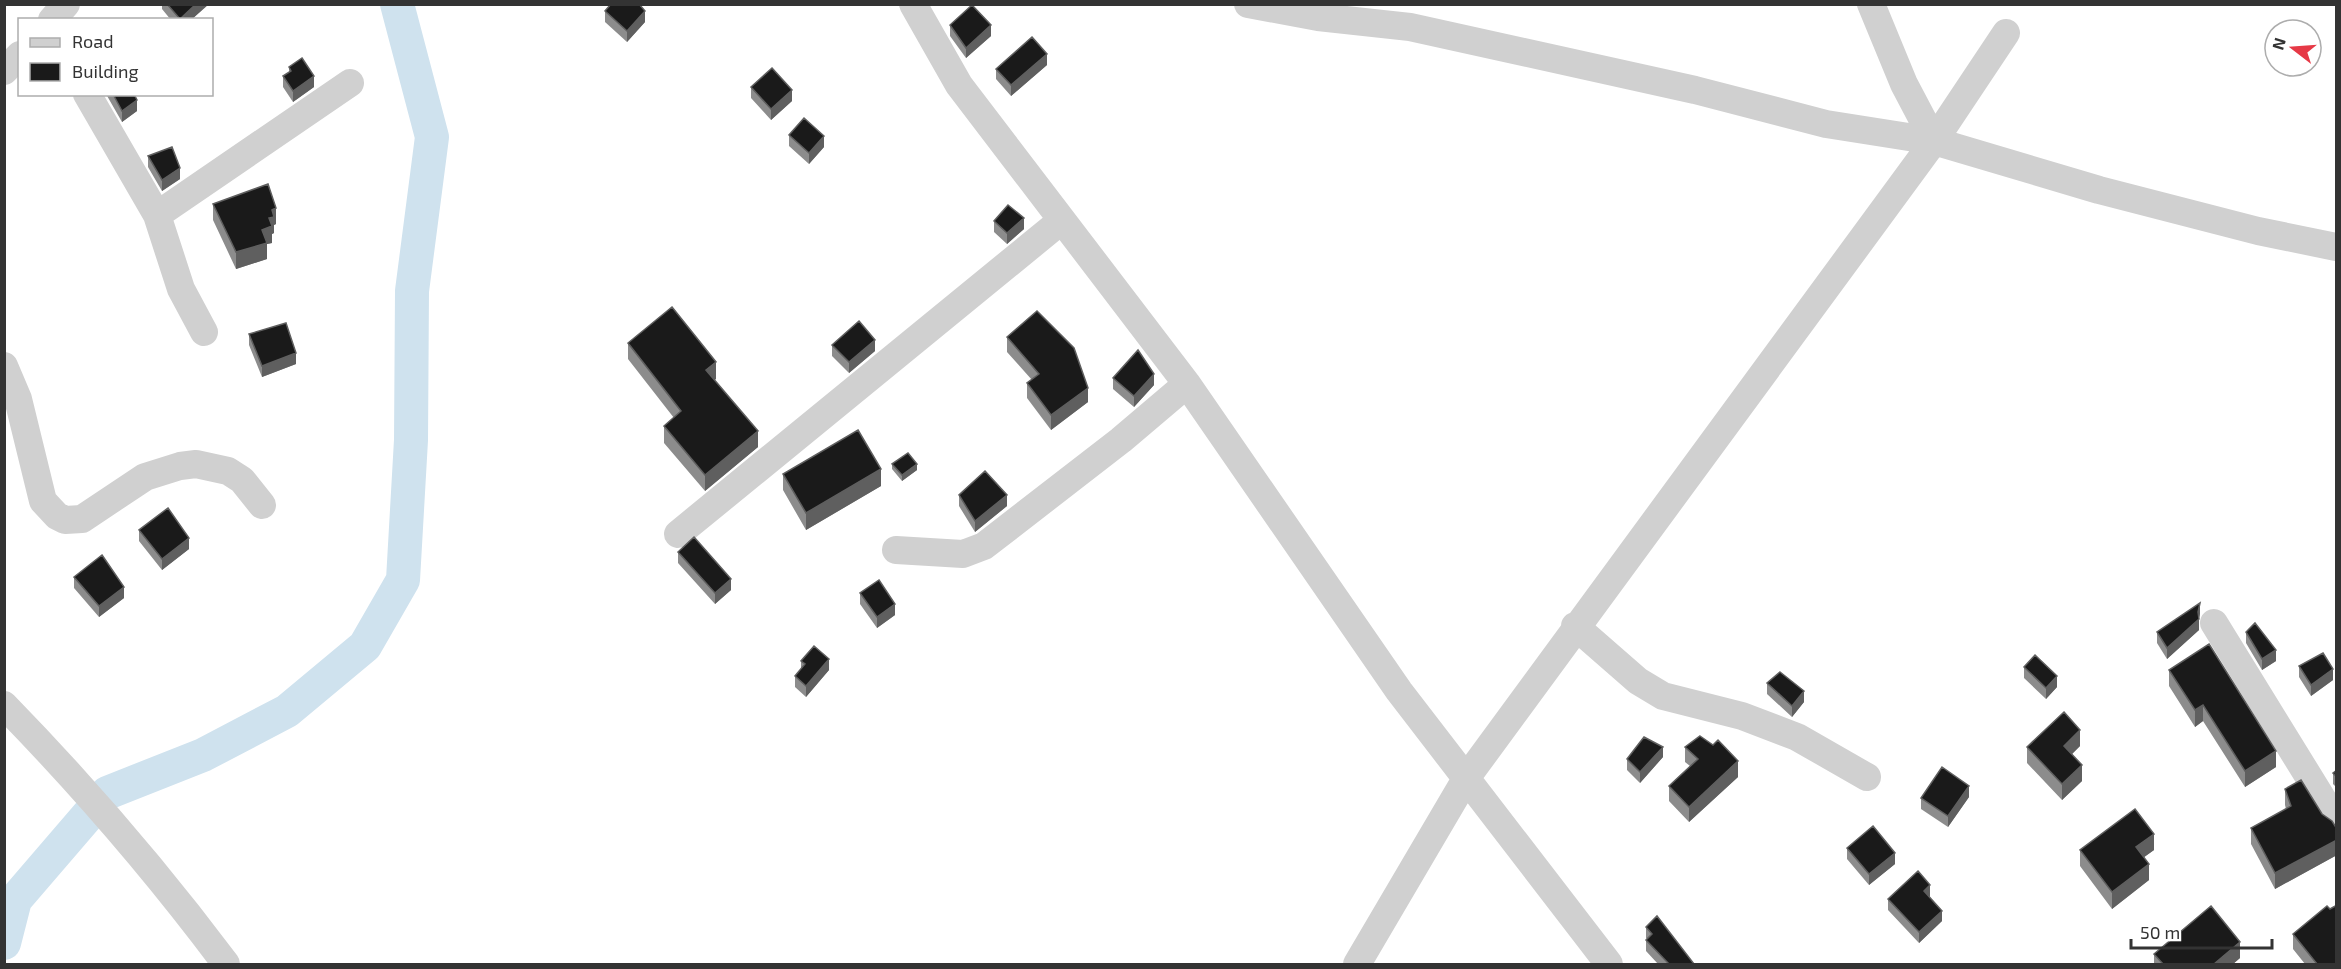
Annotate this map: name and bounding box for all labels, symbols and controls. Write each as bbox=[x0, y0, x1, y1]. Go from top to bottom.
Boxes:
legend bbox=[18, 18, 213, 96]
north arrow bbox=[2263, 18, 2323, 78]
text: Road bbox=[72, 30, 113, 52]
text: N bbox=[2267, 35, 2289, 52]
text: Building bbox=[72, 60, 139, 82]
scale bar bbox=[2131, 912, 2272, 950]
text: 50 m bbox=[2140, 921, 2180, 943]

